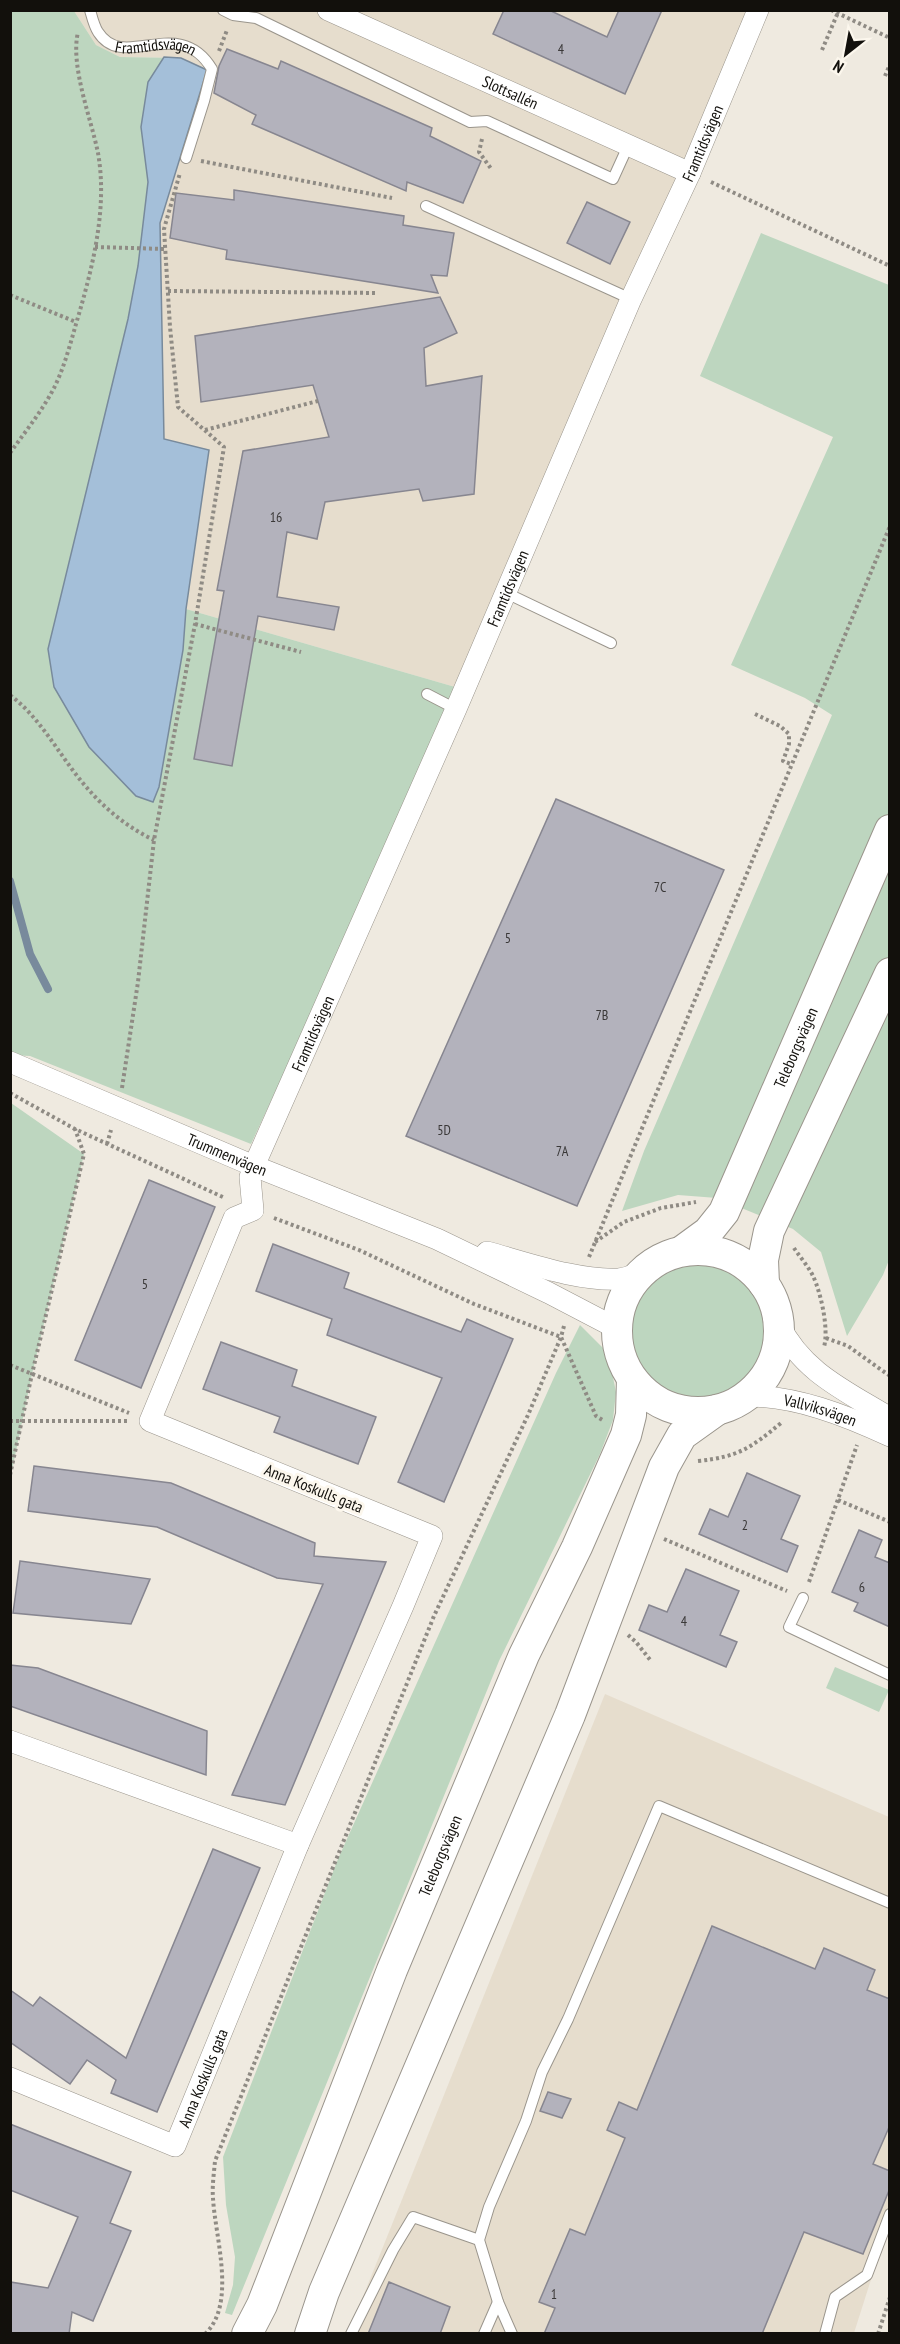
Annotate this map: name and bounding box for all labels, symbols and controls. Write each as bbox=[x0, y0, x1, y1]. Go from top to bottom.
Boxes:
north arrow bbox=[816, 24, 876, 84]
street label: Framtidsvägen bbox=[114, 33, 200, 59]
house number: 4 bbox=[558, 40, 565, 58]
text: N bbox=[829, 56, 847, 78]
street label: Slottsallén bbox=[479, 71, 541, 113]
street label: Framtidsvägen bbox=[677, 102, 727, 185]
house number: 16 bbox=[270, 508, 282, 526]
street label: Framtidsvägen bbox=[482, 547, 533, 630]
house number: 7C bbox=[654, 878, 667, 896]
house number: 5 bbox=[505, 929, 511, 947]
street label: Framtidsvägen bbox=[287, 992, 338, 1075]
street label: Teleborgsvägen bbox=[769, 1004, 822, 1091]
house number: 7B bbox=[596, 1006, 608, 1024]
house number: 5D bbox=[437, 1121, 451, 1139]
street label: Trummenvägen bbox=[184, 1129, 270, 1180]
house number: 7A bbox=[556, 1142, 569, 1160]
house number: 5 bbox=[142, 1275, 148, 1293]
street label: Vallviksvägen bbox=[781, 1389, 860, 1430]
street label: Anna Koskulls gata bbox=[262, 1459, 366, 1517]
house number: 2 bbox=[742, 1516, 748, 1534]
house number: 6 bbox=[859, 1578, 865, 1596]
house number: 4 bbox=[681, 1612, 688, 1630]
street label: Teleborgsvägen bbox=[414, 1812, 466, 1899]
street label: Anna Koskulls gata bbox=[174, 2026, 232, 2130]
house number: 1 bbox=[551, 2285, 557, 2303]

